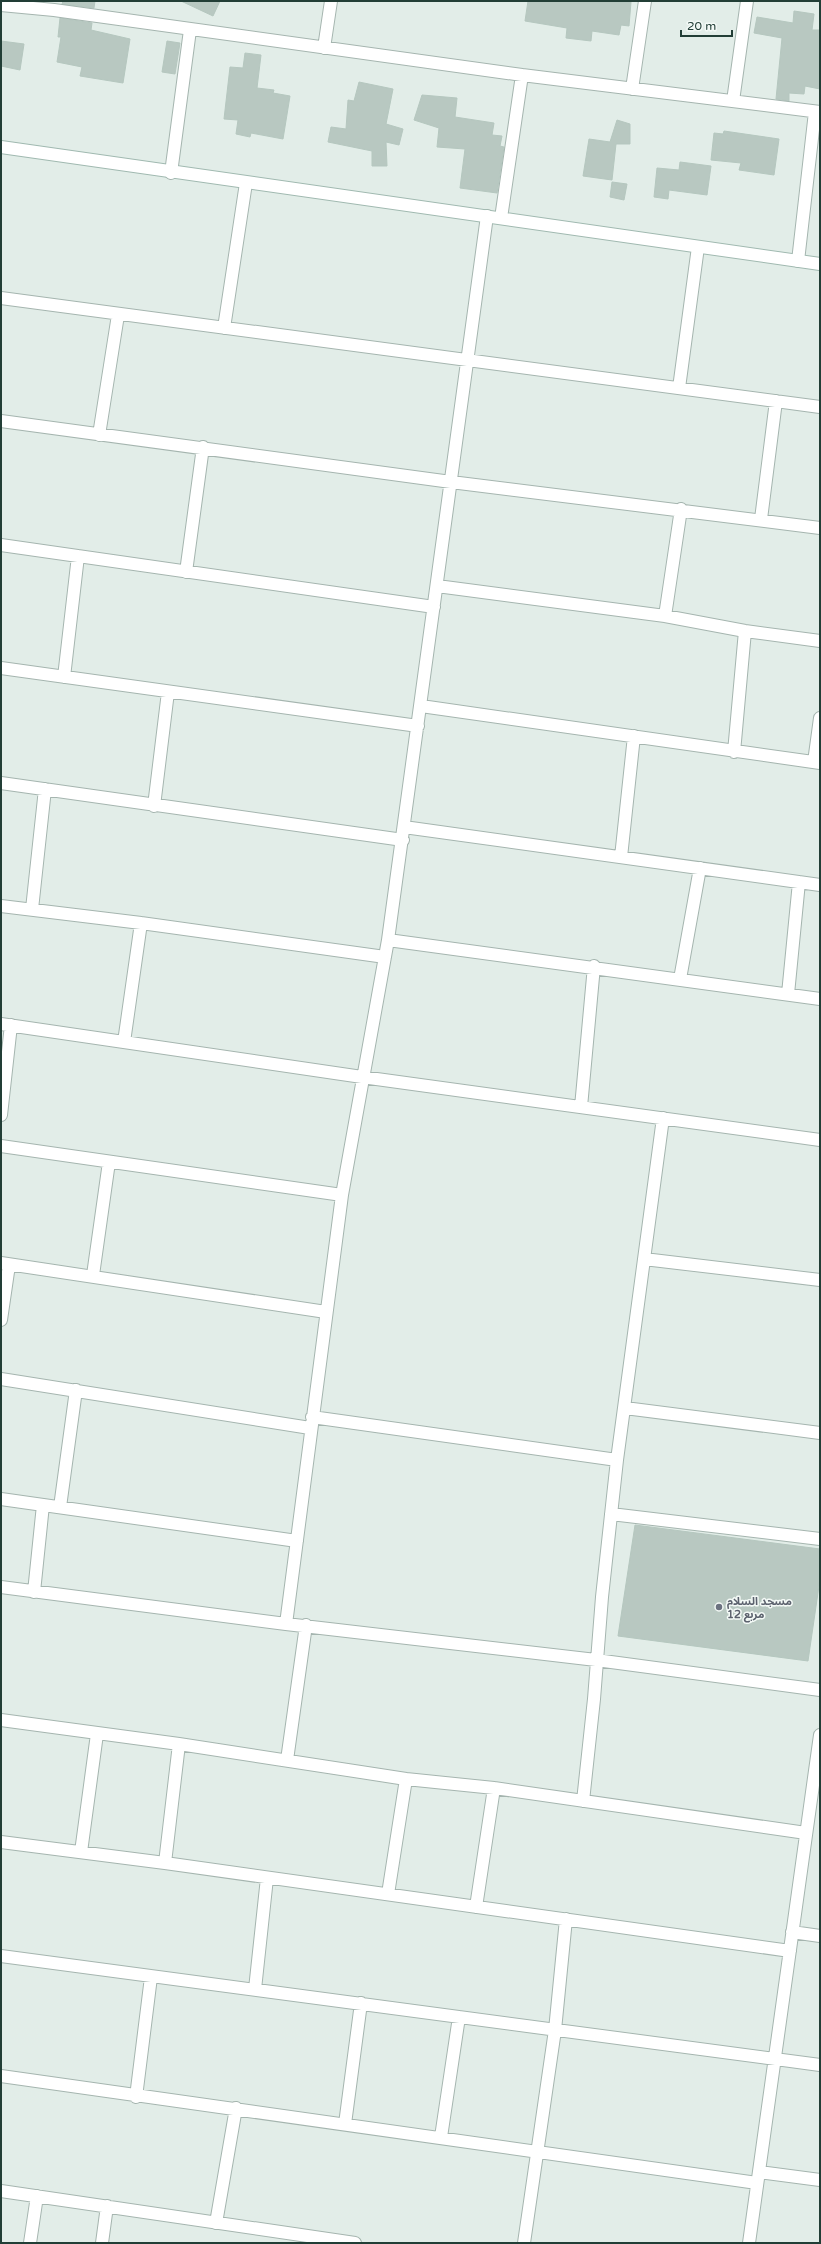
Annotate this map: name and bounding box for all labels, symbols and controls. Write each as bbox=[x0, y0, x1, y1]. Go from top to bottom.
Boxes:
scale bar bbox=[681, 12, 732, 38]
text: 20 m bbox=[687, 19, 716, 33]
place label: مسجد السلام مربع 12 bbox=[727, 1595, 792, 1623]
marker: مسجد السلام مربع 12 bbox=[714, 1602, 724, 1612]

